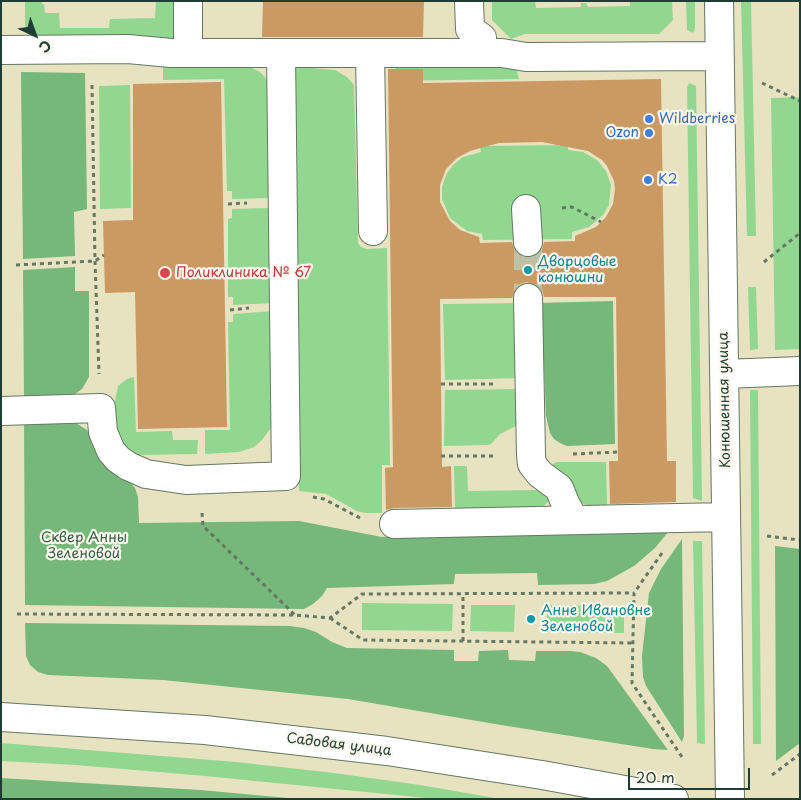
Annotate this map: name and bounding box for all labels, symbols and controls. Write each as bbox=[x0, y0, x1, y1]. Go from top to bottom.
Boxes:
north arrow bbox=[10, 10, 60, 60]
text: С bbox=[34, 35, 56, 58]
place label: Wildberries bbox=[659, 111, 735, 127]
marker: Wildberries bbox=[643, 113, 655, 125]
place label: Ozon bbox=[606, 125, 639, 141]
marker: Ozon bbox=[643, 127, 655, 139]
place label: К2 bbox=[658, 172, 678, 188]
marker: К2 bbox=[642, 174, 654, 186]
place label: Дворцовые конюшни bbox=[538, 254, 616, 286]
marker: Дворцовые конюшни bbox=[522, 264, 534, 276]
place label: Поликлиника № 67 bbox=[176, 265, 311, 281]
marker: Поликлиника № 67 bbox=[158, 266, 172, 280]
street label: Конюшенная улица bbox=[715, 332, 735, 468]
park label: Сквер Анны Зеленовой bbox=[41, 530, 127, 562]
place label: Анне Ивановне Зеленовой bbox=[541, 603, 651, 636]
marker: Анне Ивановне Зеленовой bbox=[525, 613, 537, 625]
street label: Садовая улица bbox=[285, 730, 393, 760]
scale bar bbox=[631, 758, 754, 790]
text: 20 m bbox=[636, 765, 675, 788]

